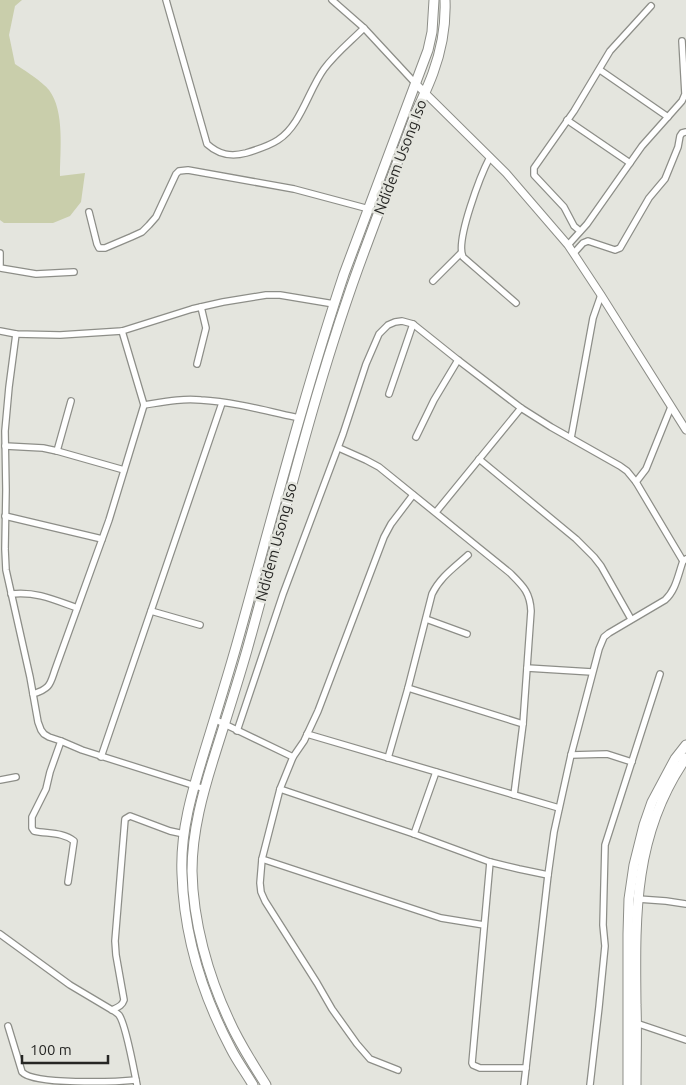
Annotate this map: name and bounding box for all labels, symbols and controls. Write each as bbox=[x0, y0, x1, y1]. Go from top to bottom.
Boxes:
street label: Ndidem Usong Iso bbox=[370, 97, 430, 217]
street label: Ndidem Usong Iso bbox=[252, 481, 300, 603]
scale bar bbox=[22, 1032, 109, 1064]
text: 100 m bbox=[30, 1041, 72, 1058]

